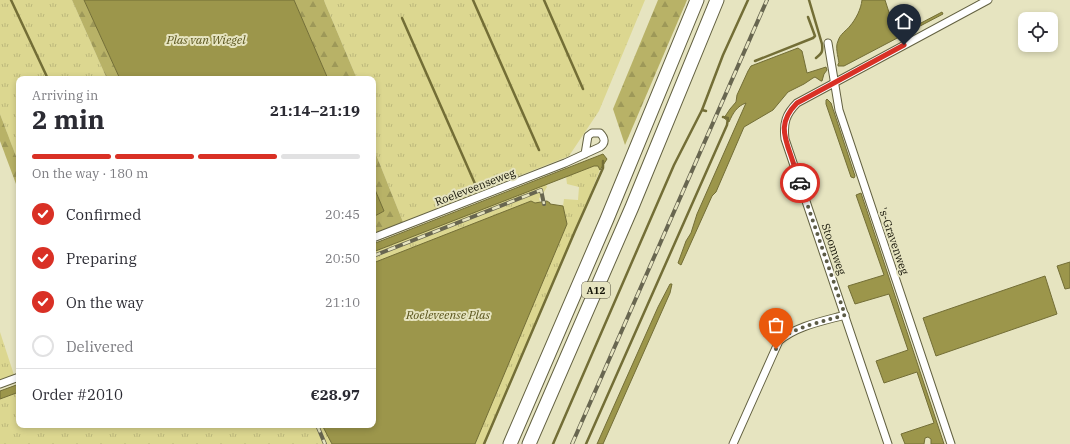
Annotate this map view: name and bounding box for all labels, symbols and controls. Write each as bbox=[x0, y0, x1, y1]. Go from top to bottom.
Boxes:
pin bbox=[887, 4, 921, 45]
icon: home bbox=[893, 10, 915, 32]
map controls bbox=[1018, 12, 1058, 52]
button: locate bbox=[1018, 12, 1058, 52]
water label: Plas van Wiegel bbox=[165, 32, 246, 47]
text: Arriving in bbox=[32, 87, 98, 104]
text: 21:14–21:19 bbox=[270, 101, 360, 120]
text: 2 min bbox=[32, 102, 105, 136]
courier bbox=[780, 163, 820, 203]
text: On the way · 180 m bbox=[32, 165, 148, 182]
street label: Roeleveenseweg bbox=[433, 165, 517, 209]
icon: car bbox=[789, 172, 811, 194]
icon: check bbox=[32, 203, 54, 225]
text: Confirmed bbox=[66, 205, 141, 224]
text: 20:45 bbox=[325, 206, 360, 223]
street label: 's-Gravenweg bbox=[876, 206, 912, 276]
street label: Stoomweg bbox=[819, 221, 849, 277]
icon: check bbox=[32, 247, 54, 269]
text: Preparing bbox=[66, 249, 137, 268]
text: 20:50 bbox=[325, 250, 360, 267]
road number: A12 bbox=[582, 282, 610, 298]
icon: check bbox=[32, 291, 54, 313]
text: On the way bbox=[66, 293, 144, 312]
text: 21:10 bbox=[325, 294, 360, 311]
water label: Roeleveense Plas bbox=[405, 307, 490, 322]
pin bbox=[759, 308, 793, 349]
icon: bag bbox=[765, 314, 787, 336]
text: Delivered bbox=[66, 337, 134, 356]
text: Order #2010 bbox=[32, 385, 123, 404]
text: €28.97 bbox=[310, 385, 360, 404]

